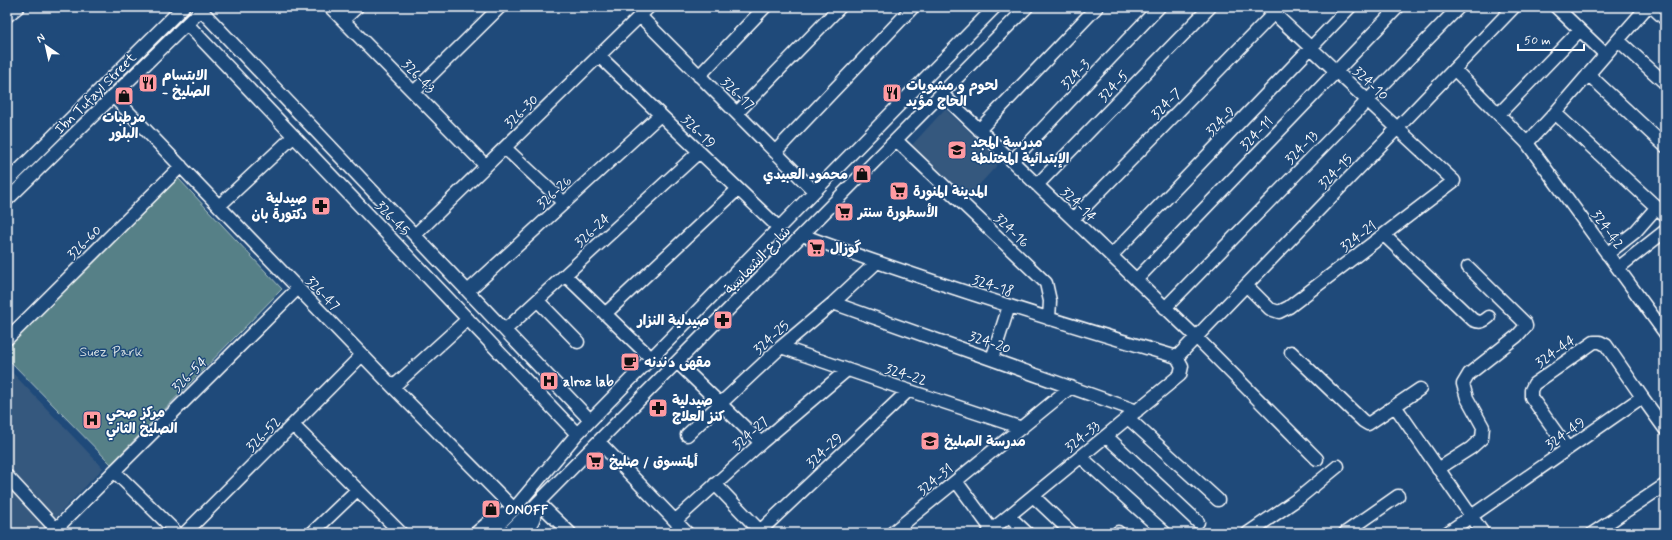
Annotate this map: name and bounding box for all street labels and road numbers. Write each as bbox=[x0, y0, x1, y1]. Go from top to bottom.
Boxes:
street label: Ibn Tufayl Street bbox=[51, 49, 141, 138]
street label: 326-43 bbox=[398, 56, 439, 98]
street label: 324-3 bbox=[1057, 56, 1094, 93]
street label: 324-10 bbox=[1349, 63, 1392, 105]
street label: 324-5 bbox=[1095, 67, 1133, 106]
street label: 326-17 bbox=[717, 73, 758, 114]
street label: 324-7 bbox=[1147, 84, 1186, 123]
street label: 326-30 bbox=[501, 91, 543, 132]
street label: 324-9 bbox=[1202, 103, 1239, 141]
street label: 326-19 bbox=[677, 111, 719, 153]
street label: 324-11 bbox=[1236, 113, 1277, 155]
street label: 324-13 bbox=[1281, 127, 1322, 168]
street label: 324-15 bbox=[1315, 150, 1357, 193]
street label: 326-26 bbox=[533, 172, 576, 213]
street label: 324-14 bbox=[1057, 183, 1100, 226]
street label: 326-45 bbox=[371, 197, 413, 240]
street label: 324-42 bbox=[1587, 207, 1627, 253]
street label: 326-24 bbox=[571, 210, 615, 251]
street label: 324-16 bbox=[990, 210, 1033, 252]
street label: 324-21 bbox=[1337, 217, 1380, 256]
street label: 326-60 bbox=[64, 222, 106, 264]
street label: شارع الشماسية bbox=[721, 223, 795, 299]
street label: 324-18 bbox=[970, 271, 1016, 301]
street label: 326-47 bbox=[301, 272, 343, 315]
street label: 324-25 bbox=[750, 317, 794, 359]
street label: 324-20 bbox=[966, 327, 1013, 358]
street label: 324-44 bbox=[1532, 331, 1580, 372]
street label: 326-54 bbox=[168, 353, 212, 396]
street label: 324-22 bbox=[883, 360, 929, 390]
street label: 326-52 bbox=[242, 413, 285, 456]
street label: 324-27 bbox=[729, 413, 772, 454]
street label: 324-49 bbox=[1542, 414, 1589, 454]
street label: 324-33 bbox=[1061, 417, 1104, 457]
street label: 324-29 bbox=[803, 429, 847, 472]
street label: 324-31 bbox=[914, 460, 957, 500]

